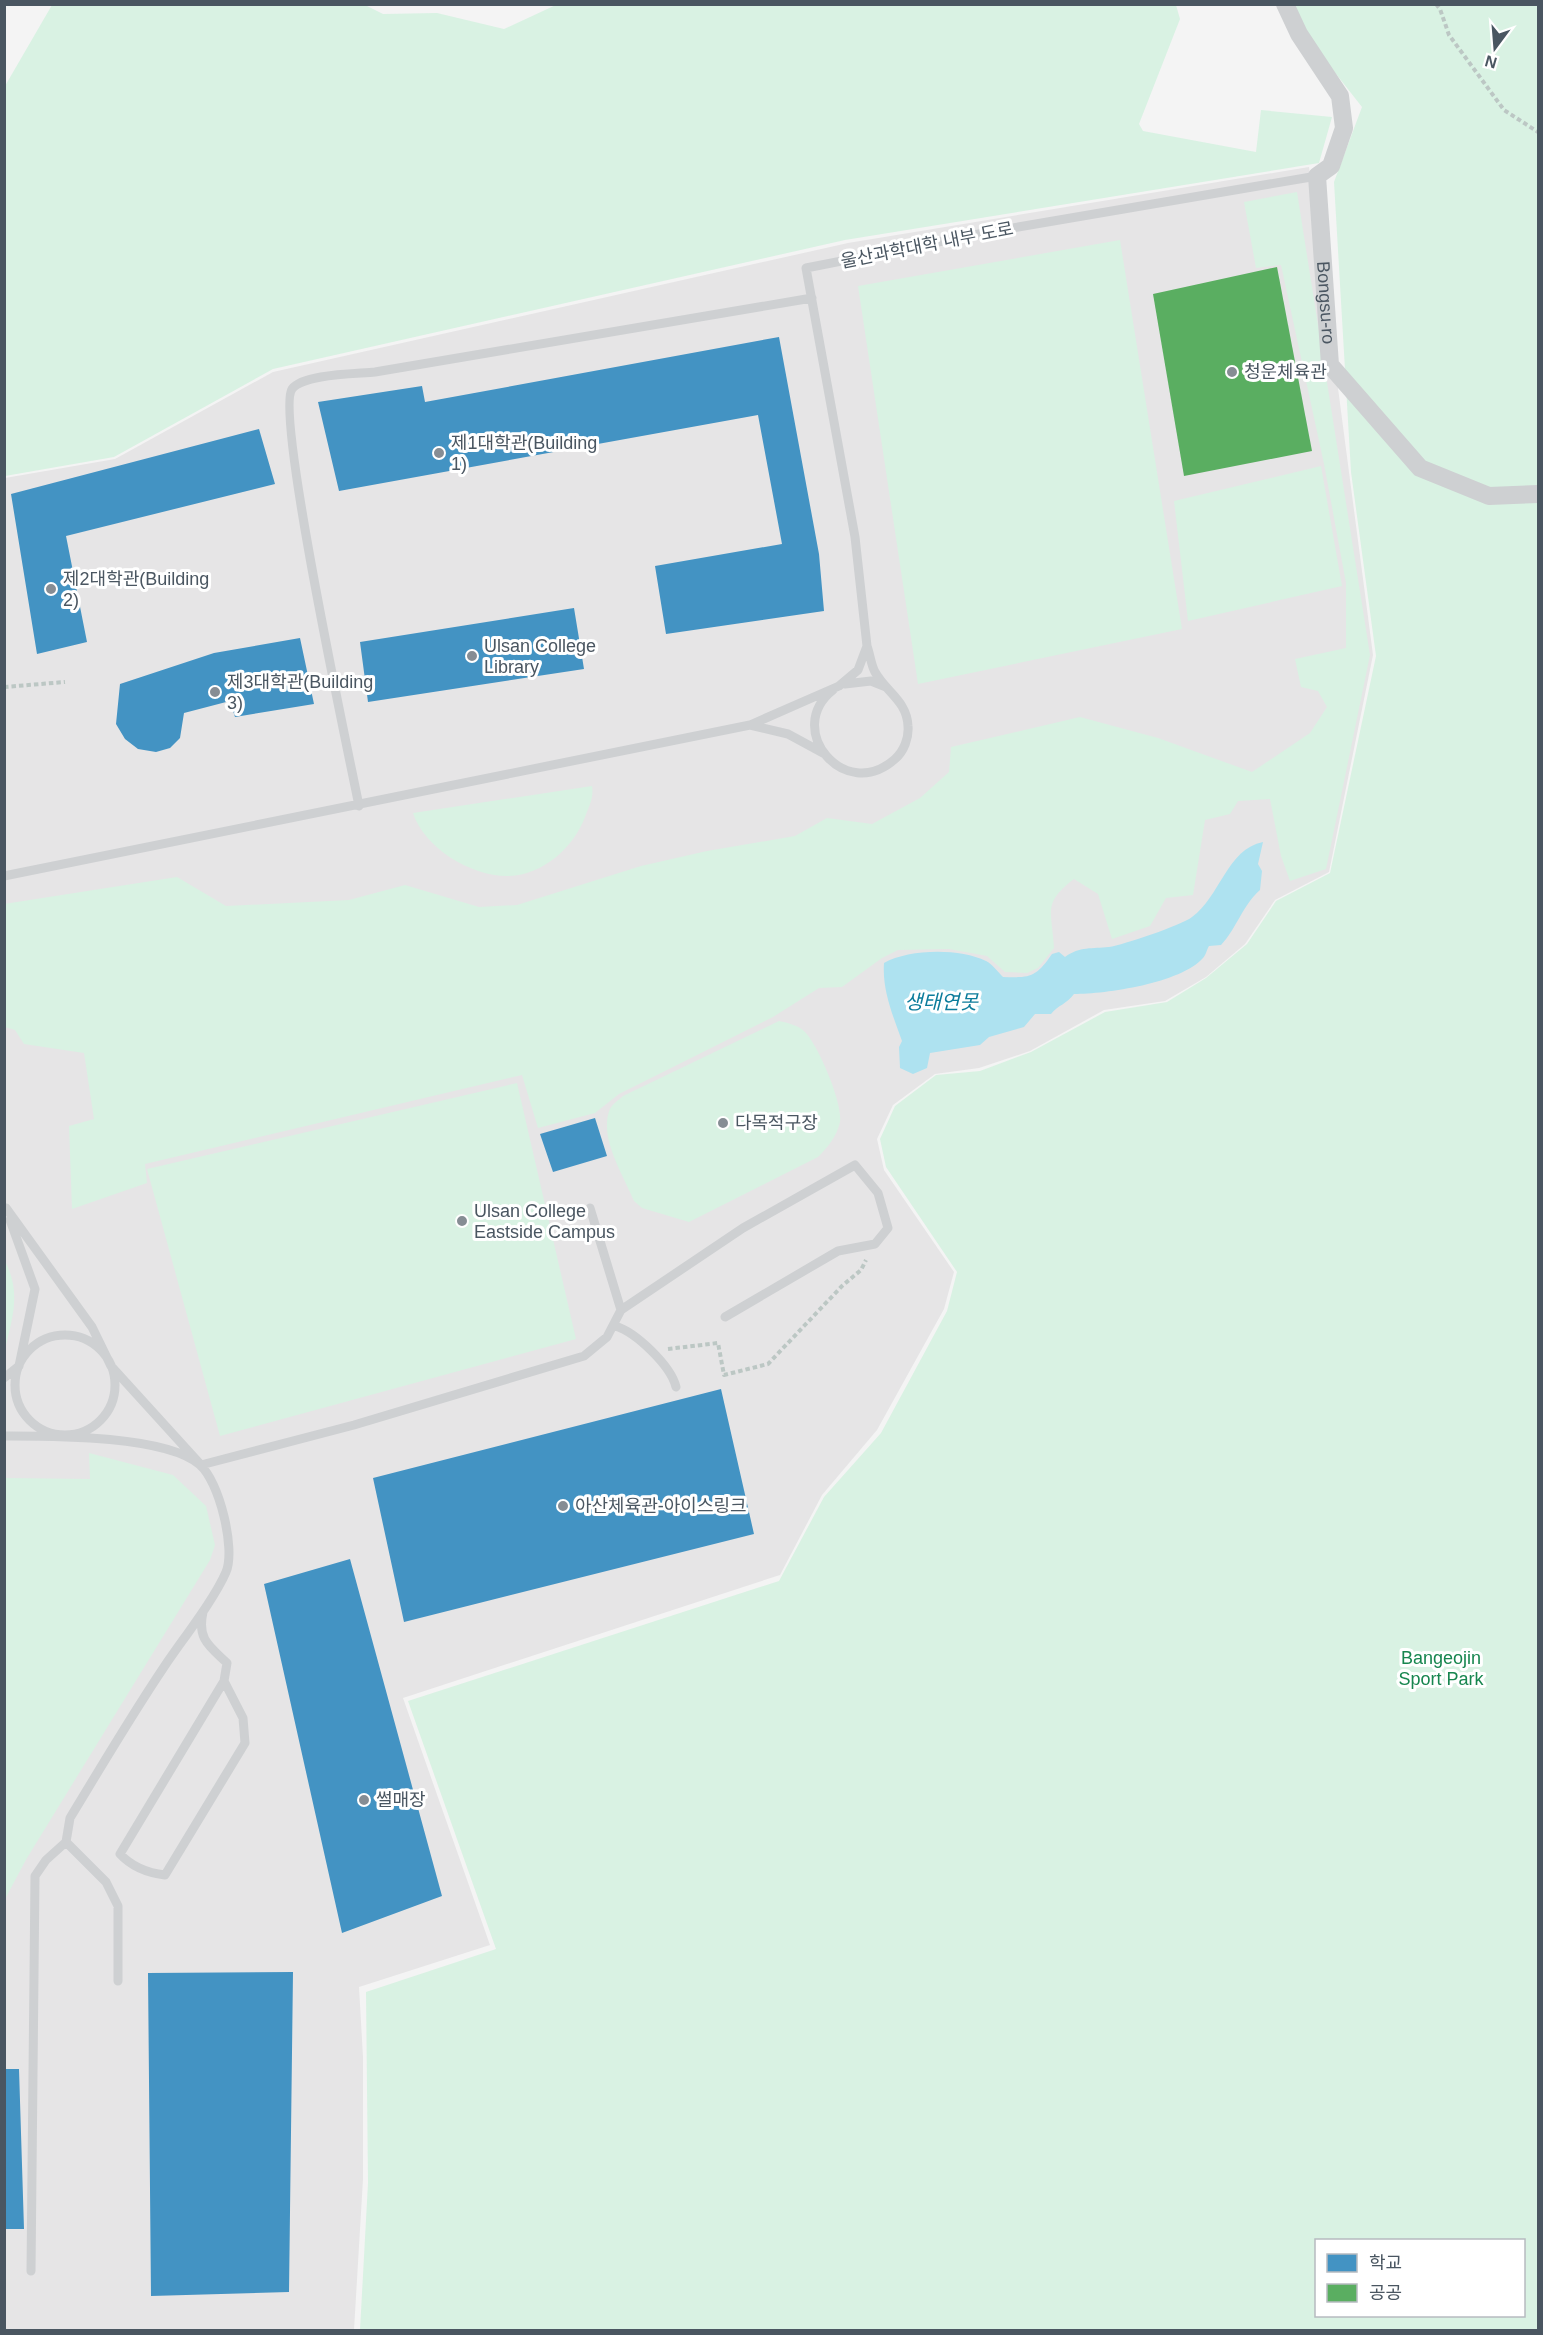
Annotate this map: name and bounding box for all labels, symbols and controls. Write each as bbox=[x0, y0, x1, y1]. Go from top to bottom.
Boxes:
north arrow bbox=[1465, 18, 1525, 78]
text: N bbox=[1483, 52, 1499, 72]
street label: 울산과학대학 내부 도로 bbox=[839, 218, 1015, 272]
street label: Bongsu-ro bbox=[1313, 261, 1339, 345]
place label: 청운체육관 bbox=[1244, 362, 1327, 382]
marker: 청운체육관 bbox=[1225, 365, 1239, 379]
place label: 제1대학관(Building 1) bbox=[451, 433, 597, 474]
marker: 제1대학관(Building 1) bbox=[432, 446, 446, 460]
place label: 제2대학관(Building 2) bbox=[63, 569, 209, 610]
marker: 제2대학관(Building 2) bbox=[44, 582, 58, 596]
place label: Ulsan College Library bbox=[484, 636, 596, 677]
marker: Ulsan College Library bbox=[465, 649, 479, 663]
place label: 제3대학관(Building 3) bbox=[227, 672, 373, 713]
marker: 제3대학관(Building 3) bbox=[208, 685, 222, 699]
water label: 생태연못 bbox=[904, 991, 979, 1013]
place label: 다목적구장 bbox=[735, 1113, 818, 1133]
marker: 다목적구장 bbox=[716, 1116, 730, 1130]
place label: Ulsan College Eastside Campus bbox=[474, 1201, 615, 1242]
marker: Ulsan College Eastside Campus bbox=[455, 1214, 469, 1228]
place label: 아산체육관-아이스링크 bbox=[575, 1496, 747, 1516]
marker: 아산체육관-아이스링크 bbox=[556, 1499, 570, 1513]
park label: Bangeojin Sport Park bbox=[1398, 1648, 1485, 1689]
place label: 썰매장 bbox=[376, 1790, 426, 1810]
marker: 썰매장 bbox=[357, 1793, 371, 1807]
legend bbox=[1315, 2239, 1525, 2317]
text: 학교 bbox=[1369, 2253, 1402, 2273]
text: 공공 bbox=[1369, 2283, 1402, 2303]

